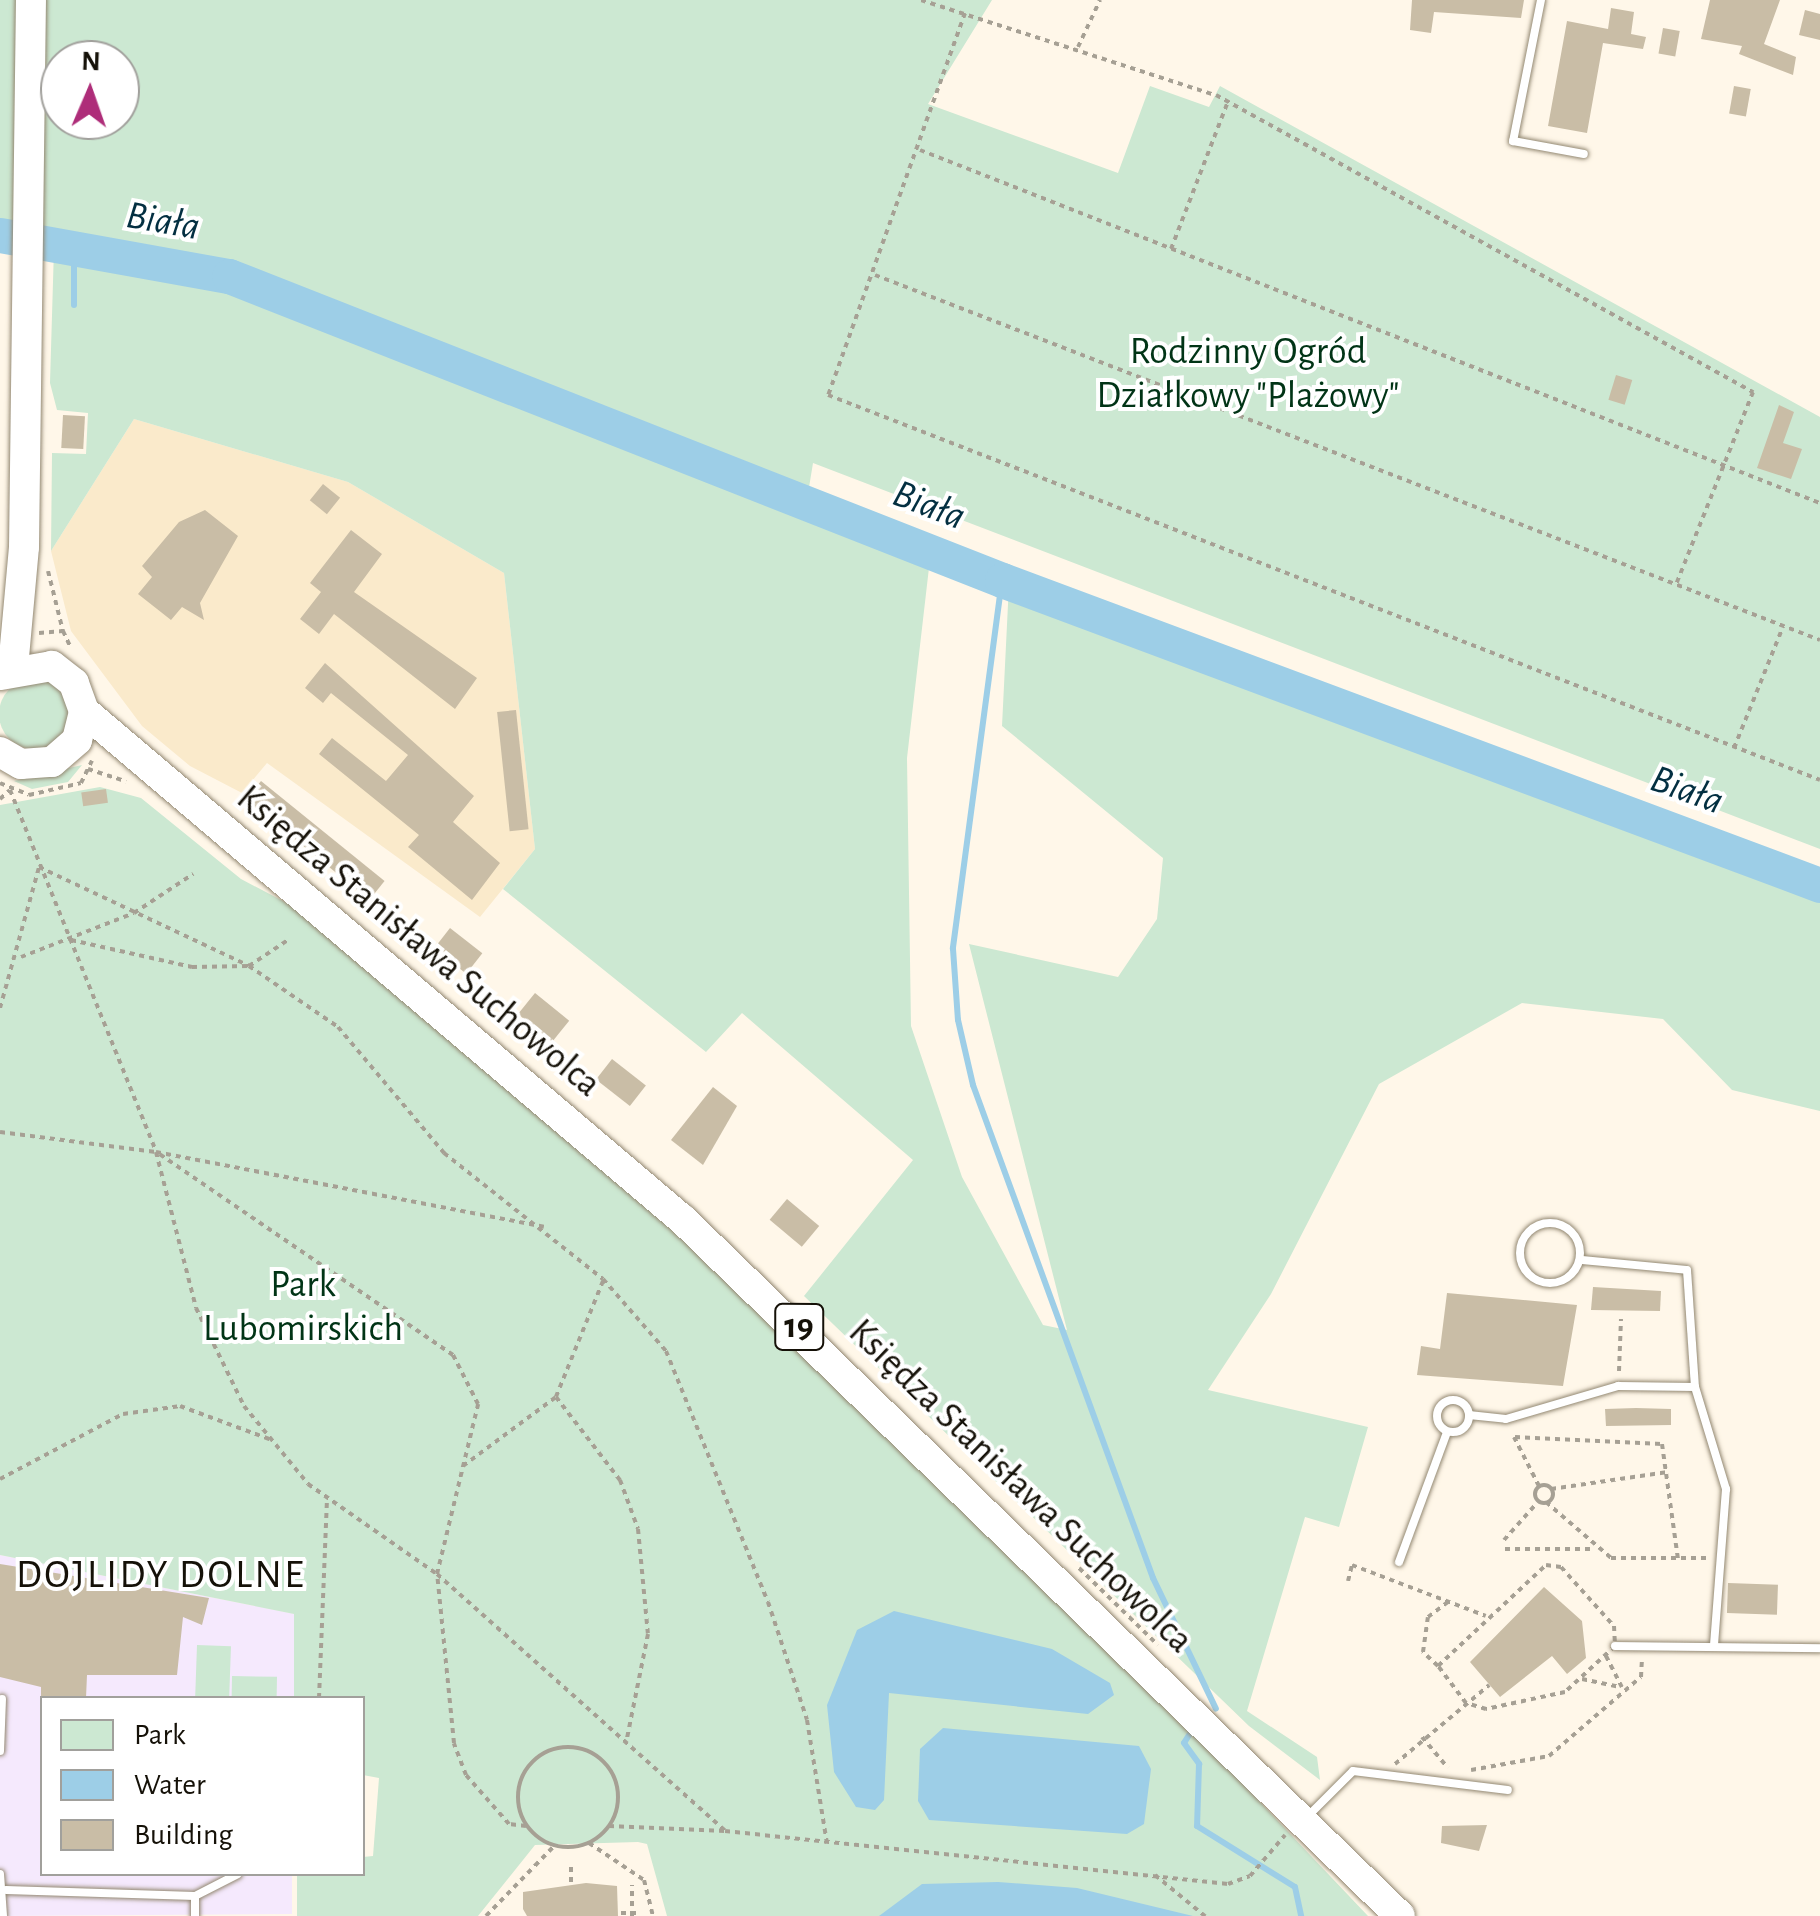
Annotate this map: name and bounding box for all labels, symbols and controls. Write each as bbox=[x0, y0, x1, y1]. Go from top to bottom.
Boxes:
north arrow bbox=[40, 40, 140, 140]
text: N bbox=[81, 48, 101, 76]
water label: Biała bbox=[122, 191, 204, 251]
park label: Rodzinny Ogród Działkowy "Plażowy" bbox=[1097, 330, 1399, 419]
water label: Biała bbox=[886, 469, 972, 541]
water label: Biała bbox=[1644, 755, 1730, 825]
street label: Księdza Stanisława Suchowolca bbox=[227, 776, 609, 1108]
park label: Park Lubomirskich bbox=[203, 1263, 403, 1352]
road number: 19 bbox=[774, 1297, 824, 1357]
street label: Księdza Stanisława Suchowolca bbox=[838, 1310, 1202, 1664]
district label: DOJLIDY DOLNE bbox=[16, 1551, 306, 1599]
legend bbox=[40, 1696, 365, 1876]
text: Park bbox=[134, 1720, 186, 1750]
text: Water bbox=[134, 1770, 206, 1800]
text: Building bbox=[134, 1820, 233, 1850]

